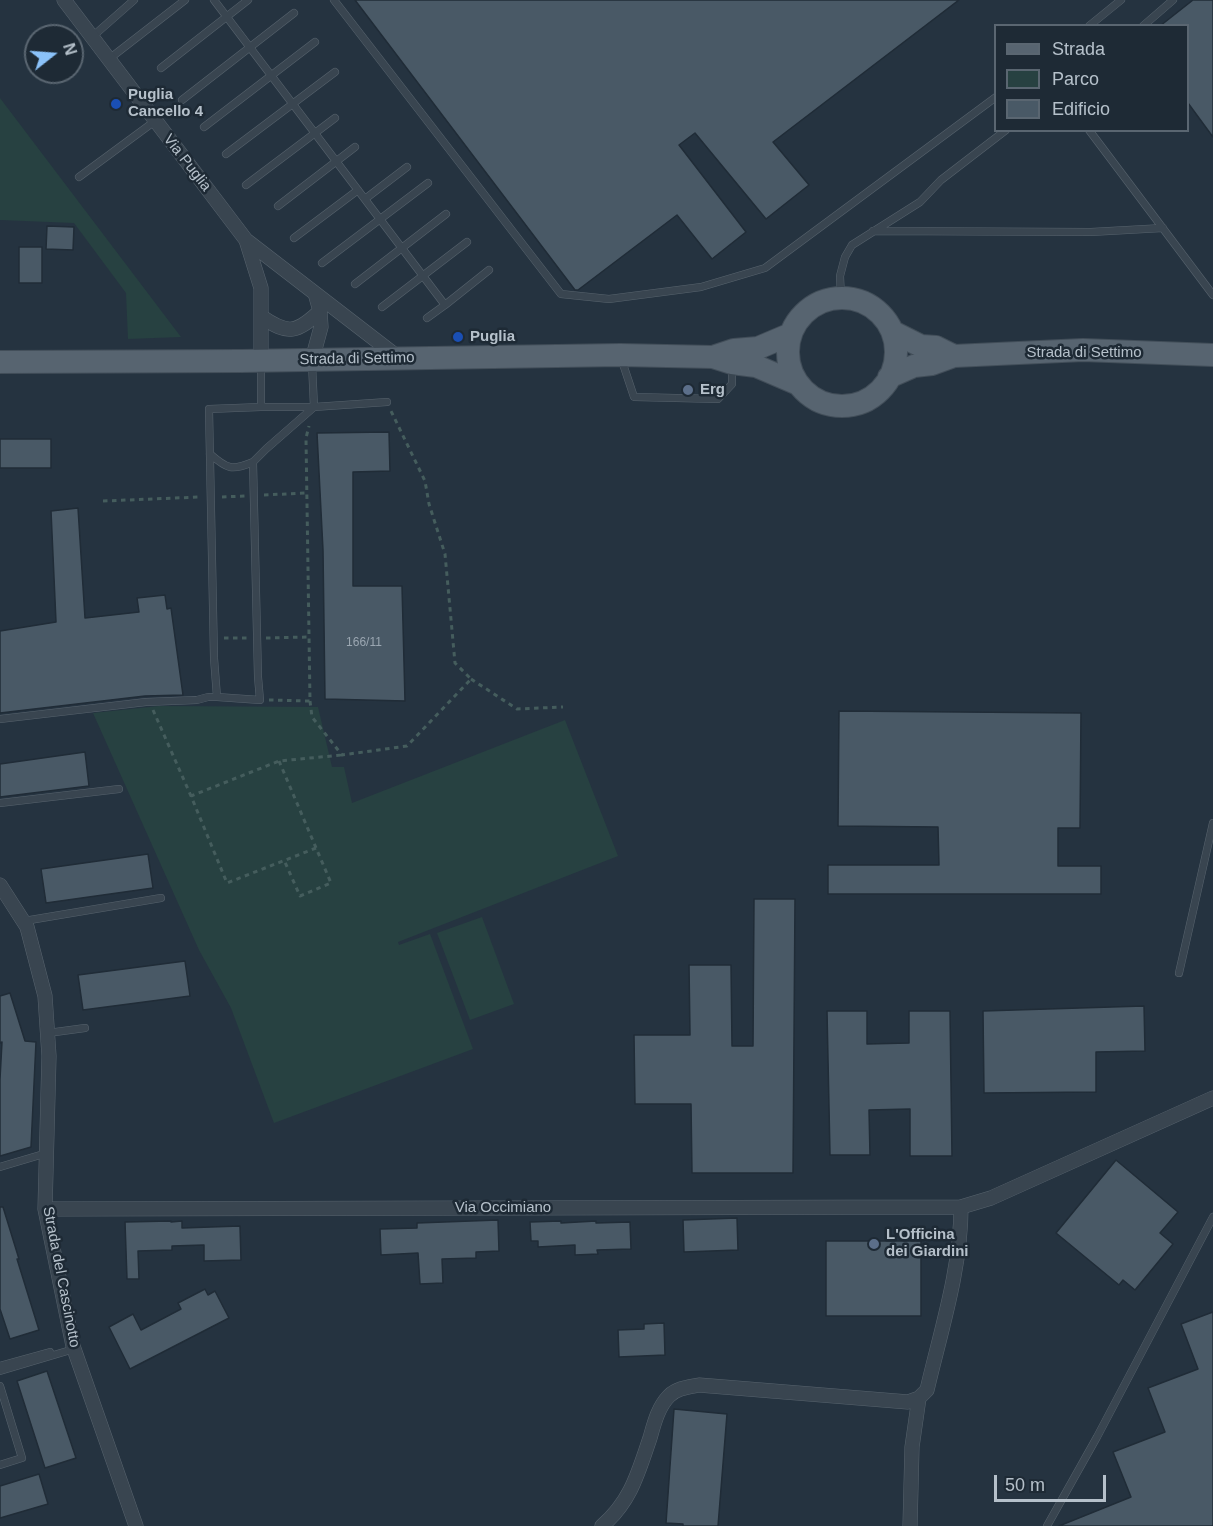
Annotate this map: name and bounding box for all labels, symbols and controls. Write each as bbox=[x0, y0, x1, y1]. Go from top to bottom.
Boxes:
north arrow bbox=[24, 24, 84, 84]
legend bbox=[994, 24, 1189, 132]
text: Strada bbox=[1052, 39, 1105, 59]
text: N bbox=[60, 41, 80, 57]
text: Parco bbox=[1052, 69, 1099, 89]
place label: Puglia Cancello 4 bbox=[128, 86, 203, 121]
marker: Puglia Cancello 4 bbox=[109, 97, 123, 111]
text: Edificio bbox=[1052, 99, 1110, 119]
street label: Via Puglia bbox=[159, 131, 215, 195]
place label: Puglia bbox=[470, 328, 515, 346]
marker: Puglia bbox=[451, 330, 465, 344]
street label: Strada di Settimo bbox=[1026, 344, 1142, 362]
street label: Strada di Settimo bbox=[299, 349, 415, 369]
place label: Erg bbox=[700, 381, 725, 399]
marker: Erg bbox=[681, 383, 695, 397]
house number: 166/11 bbox=[346, 636, 382, 650]
street label: Via Occimiano bbox=[455, 1199, 551, 1217]
street label: Strada del Cascinotto bbox=[38, 1205, 84, 1349]
place label: L'Officina dei Giardini bbox=[886, 1226, 969, 1261]
marker: L'Officina dei Giardini bbox=[867, 1237, 881, 1251]
scale bar bbox=[997, 1463, 1110, 1501]
text: 50 m bbox=[1005, 1475, 1045, 1495]

